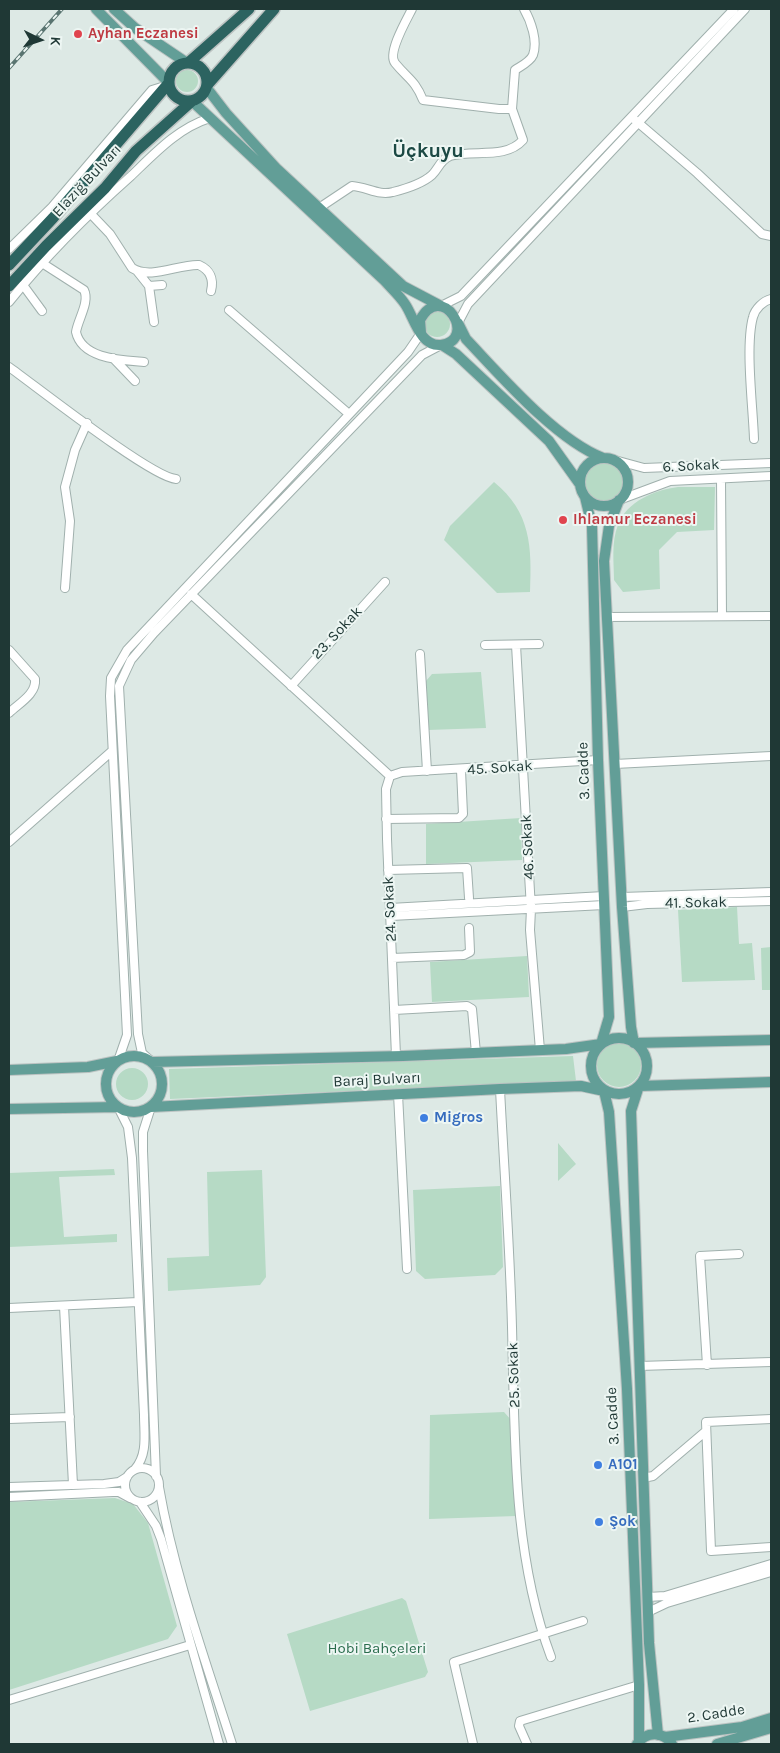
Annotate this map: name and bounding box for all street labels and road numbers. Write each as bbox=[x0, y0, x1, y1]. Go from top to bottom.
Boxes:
street label: Elazığ Bulvarı bbox=[49, 141, 125, 221]
street label: 6. Sokak bbox=[662, 456, 720, 476]
street label: 23. Sokak bbox=[308, 603, 366, 663]
street label: 3. Cadde bbox=[574, 742, 594, 800]
street label: 45. Sokak bbox=[467, 757, 533, 779]
street label: 46. Sokak bbox=[517, 814, 539, 880]
street label: 24. Sokak bbox=[379, 876, 401, 942]
street label: 41. Sokak bbox=[665, 893, 727, 913]
street label: Baraj Bulvarı bbox=[333, 1069, 421, 1091]
street label: 25. Sokak bbox=[504, 1342, 524, 1408]
street label: 3. Cadde bbox=[602, 1387, 624, 1445]
street label: 2. Cadde bbox=[686, 1701, 746, 1727]

